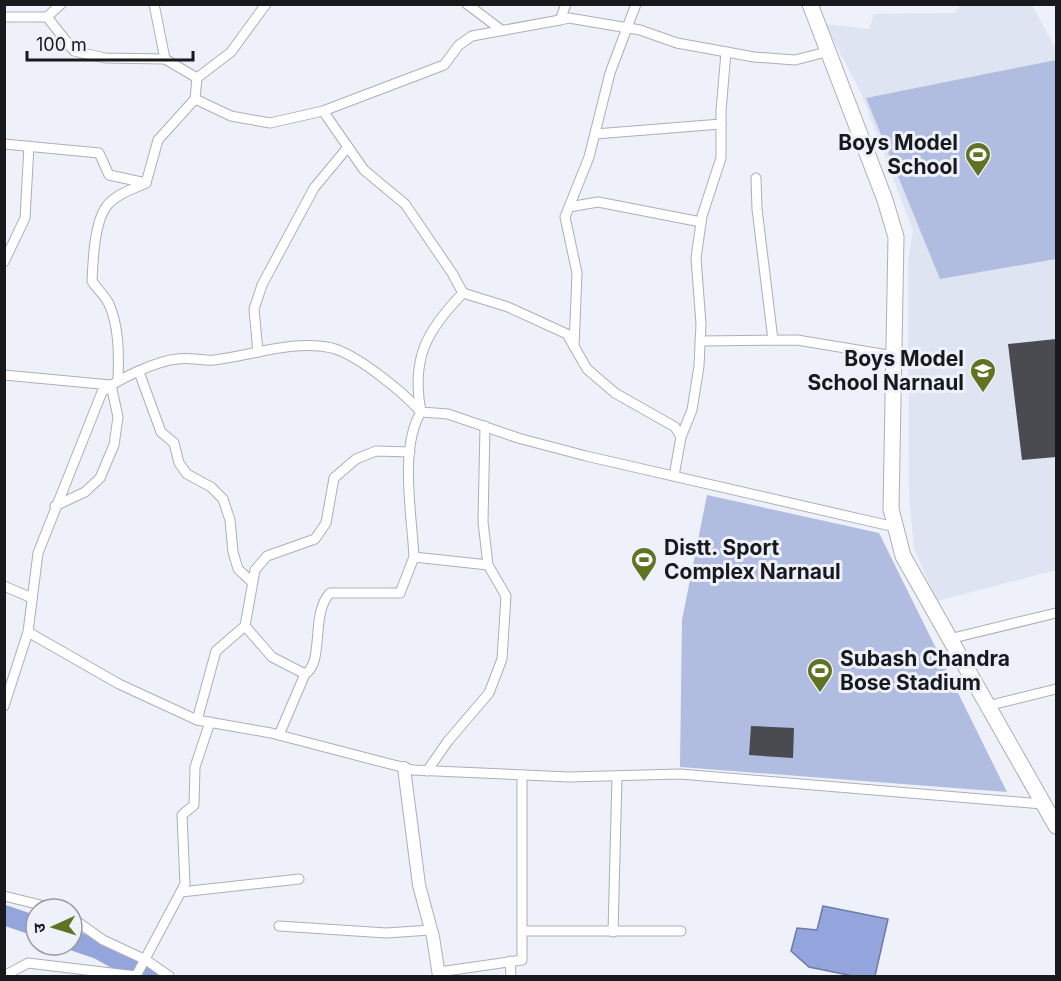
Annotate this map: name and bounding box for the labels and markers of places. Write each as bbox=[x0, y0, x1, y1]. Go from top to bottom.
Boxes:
place label: Boys Model School bbox=[838, 130, 958, 179]
sports icon: Boys Model School bbox=[963, 140, 993, 178]
place label: Boys Model School Narnaul bbox=[807, 346, 964, 395]
school or university icon: Boys Model School Narnaul bbox=[968, 356, 998, 394]
place label: Distt. Sport Complex Narnaul bbox=[664, 535, 841, 584]
sports icon: Distt. Sport Complex Narnaul bbox=[629, 545, 659, 583]
place label: Subash Chandra Bose Stadium bbox=[840, 646, 1010, 695]
sports icon: Subash Chandra Bose Stadium bbox=[805, 656, 835, 694]

